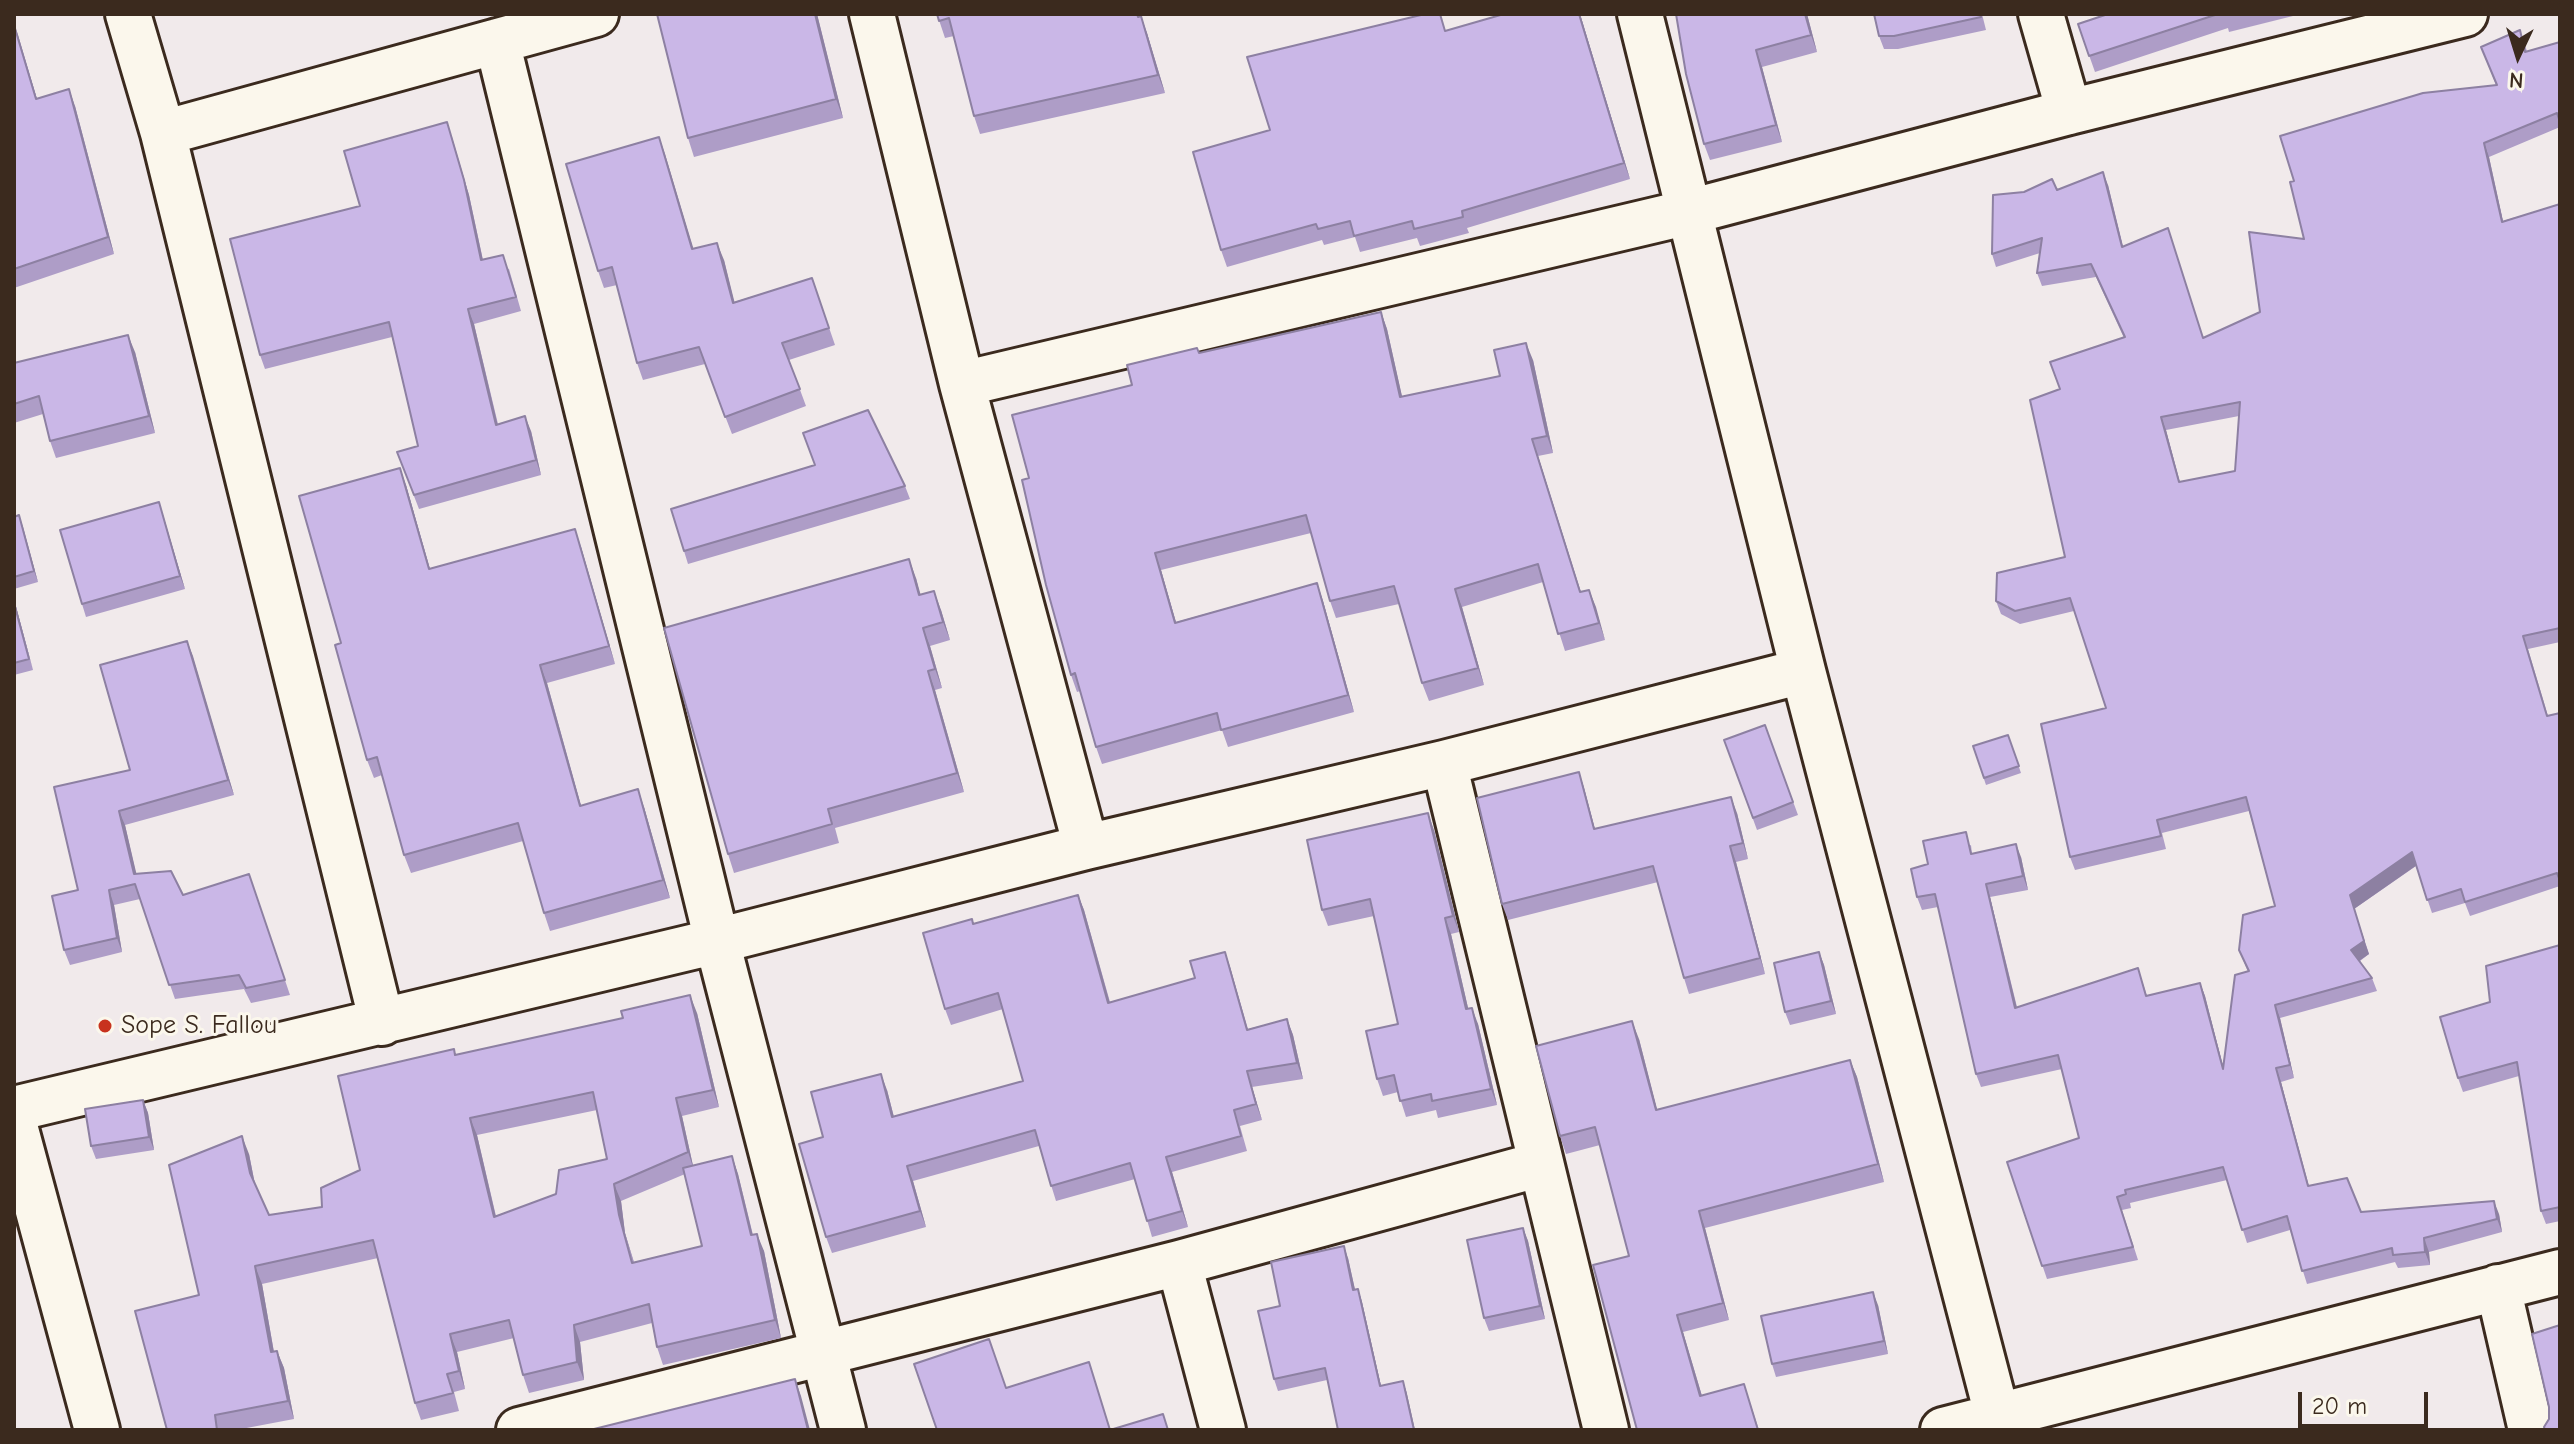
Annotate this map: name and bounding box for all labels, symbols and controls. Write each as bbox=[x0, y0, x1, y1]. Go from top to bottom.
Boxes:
north arrow bbox=[2478, 16, 2558, 96]
text: N bbox=[2508, 66, 2524, 93]
place label: Sope S. Fallou bbox=[121, 1010, 277, 1042]
marker: Sope S. Fallou bbox=[96, 1017, 114, 1035]
scale bar bbox=[2302, 1376, 2432, 1426]
text: 20 m bbox=[2312, 1392, 2367, 1420]

